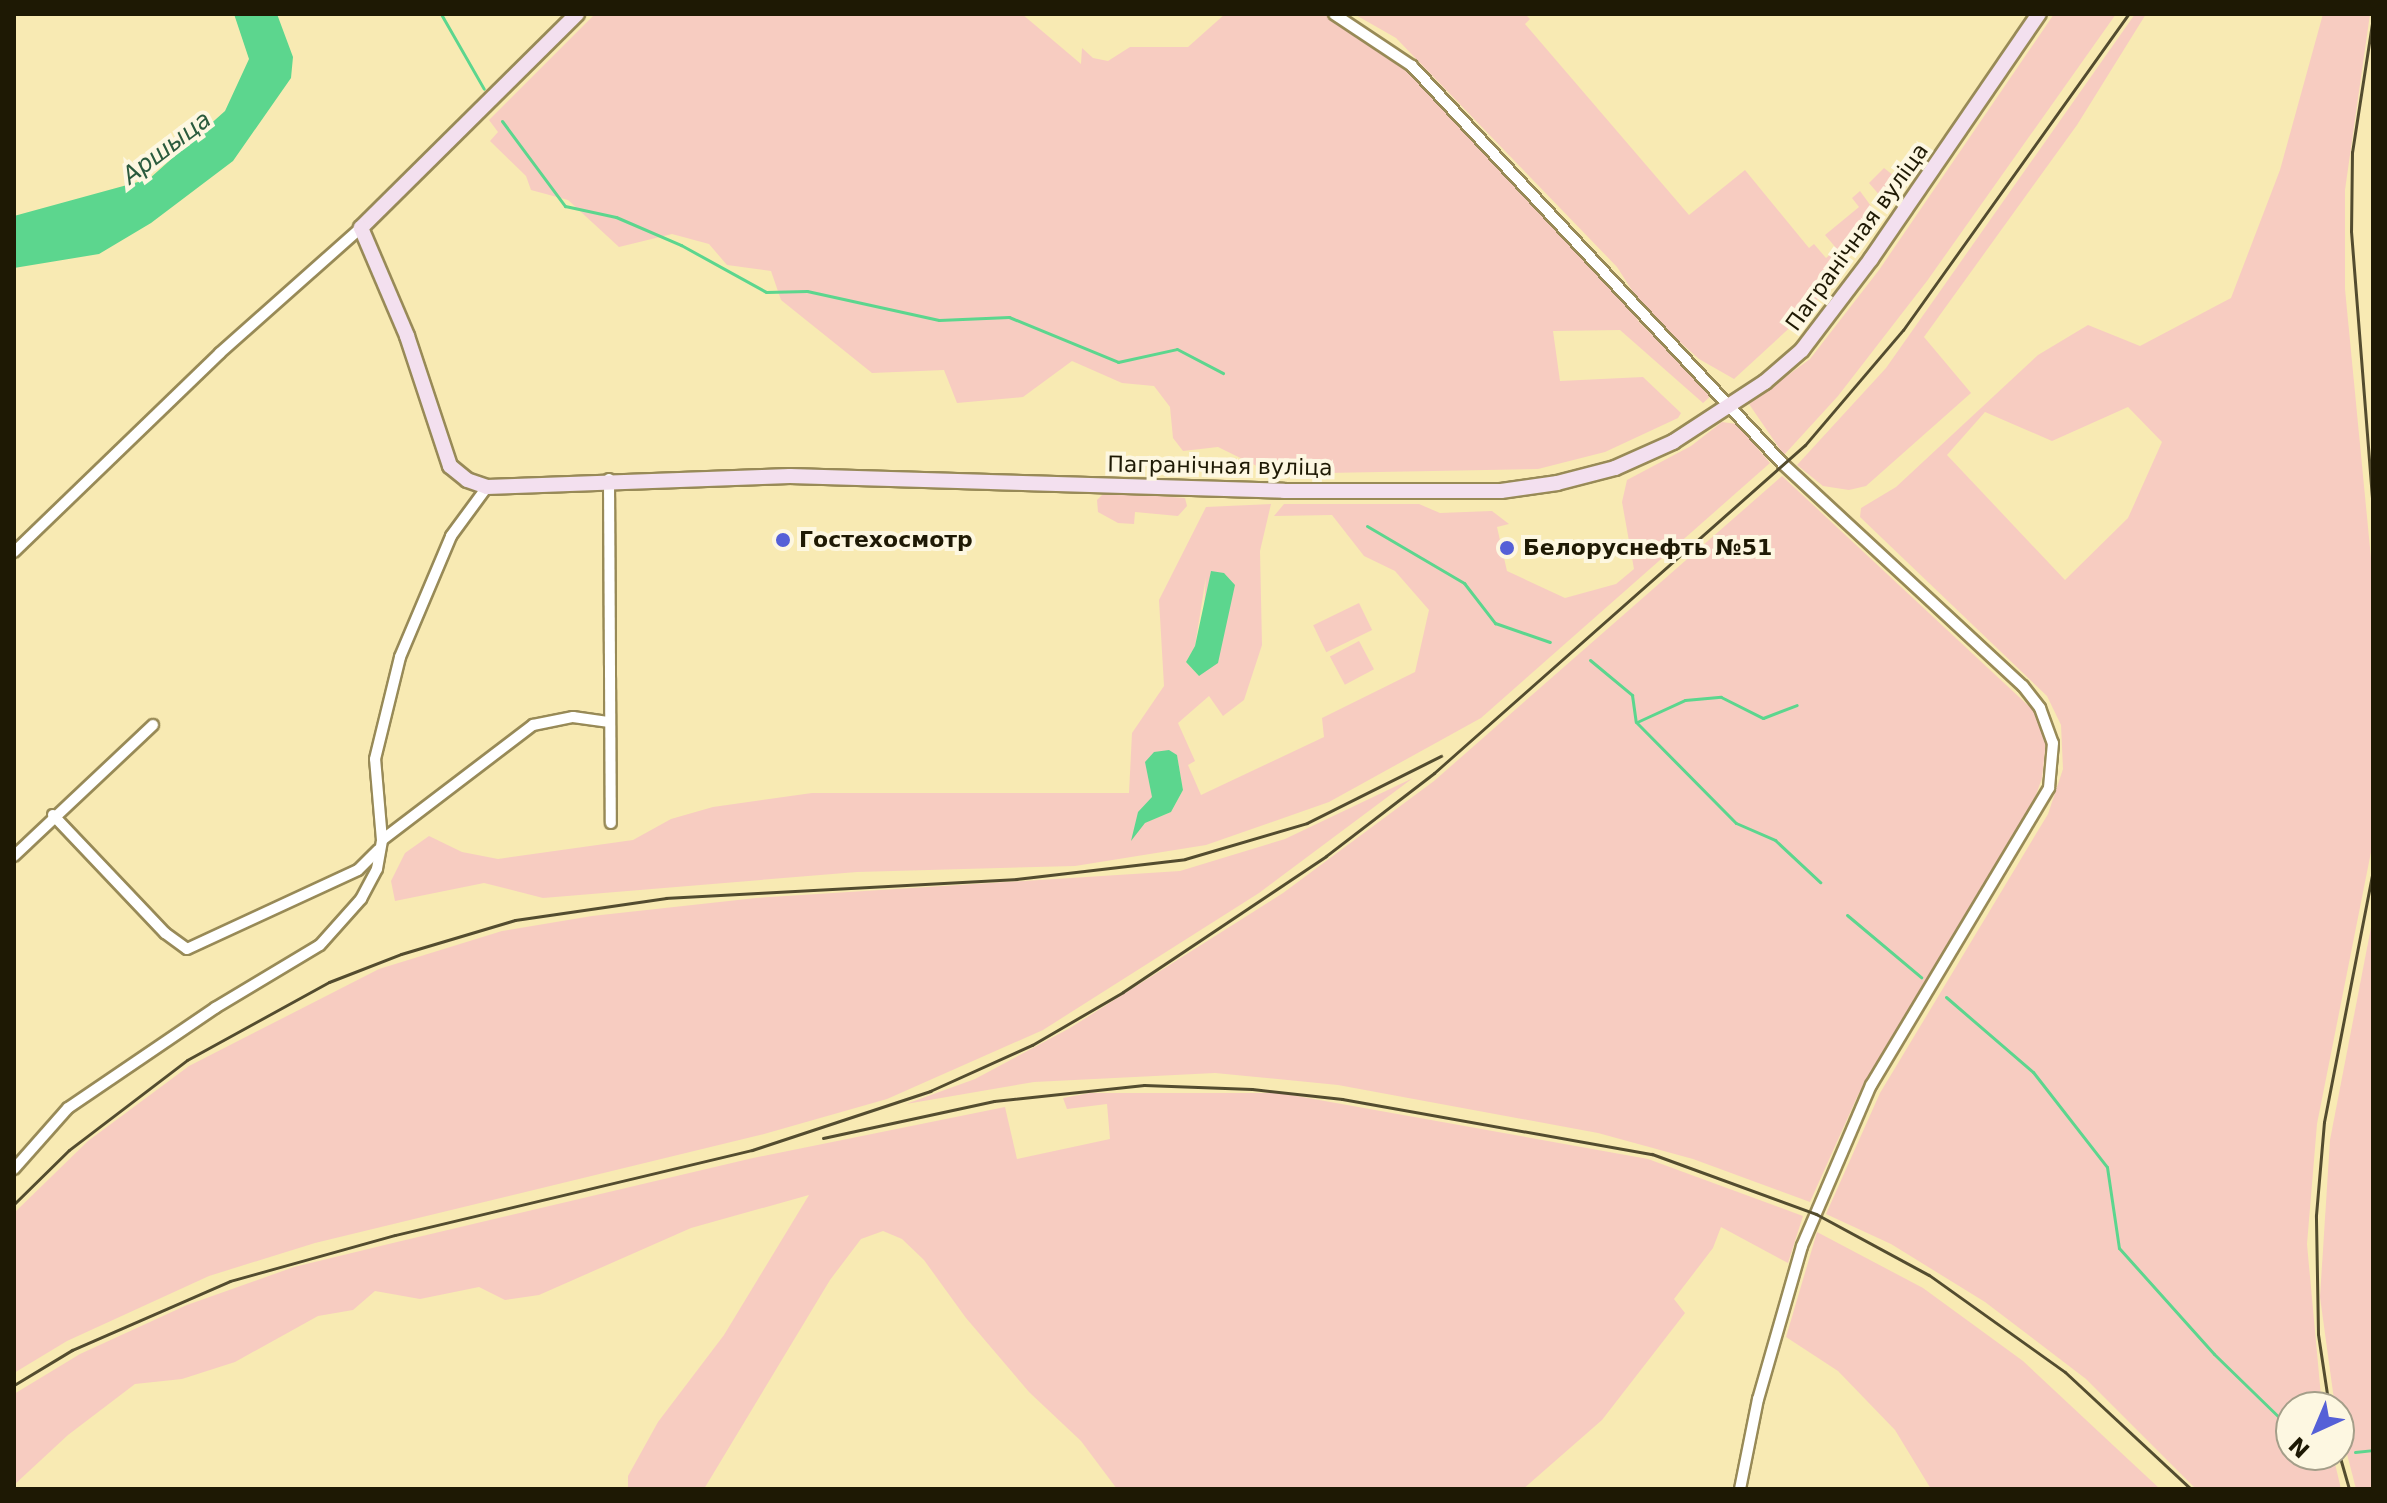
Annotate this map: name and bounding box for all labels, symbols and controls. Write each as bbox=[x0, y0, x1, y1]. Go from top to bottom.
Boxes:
water label: Аршыца bbox=[117, 105, 217, 191]
street label: Пагранічная вуліца bbox=[1780, 138, 1934, 336]
street label: Пагранічная вуліца bbox=[1107, 451, 1333, 481]
place label: Гостехосмотр bbox=[799, 527, 973, 553]
marker: Гостехосмотр bbox=[774, 531, 792, 549]
place label: Белоруснефть №51 bbox=[1523, 535, 1772, 561]
marker: Белоруснефть №51 bbox=[1498, 539, 1516, 557]
north arrow bbox=[2275, 1391, 2355, 1471]
text: N bbox=[2284, 1432, 2315, 1463]

